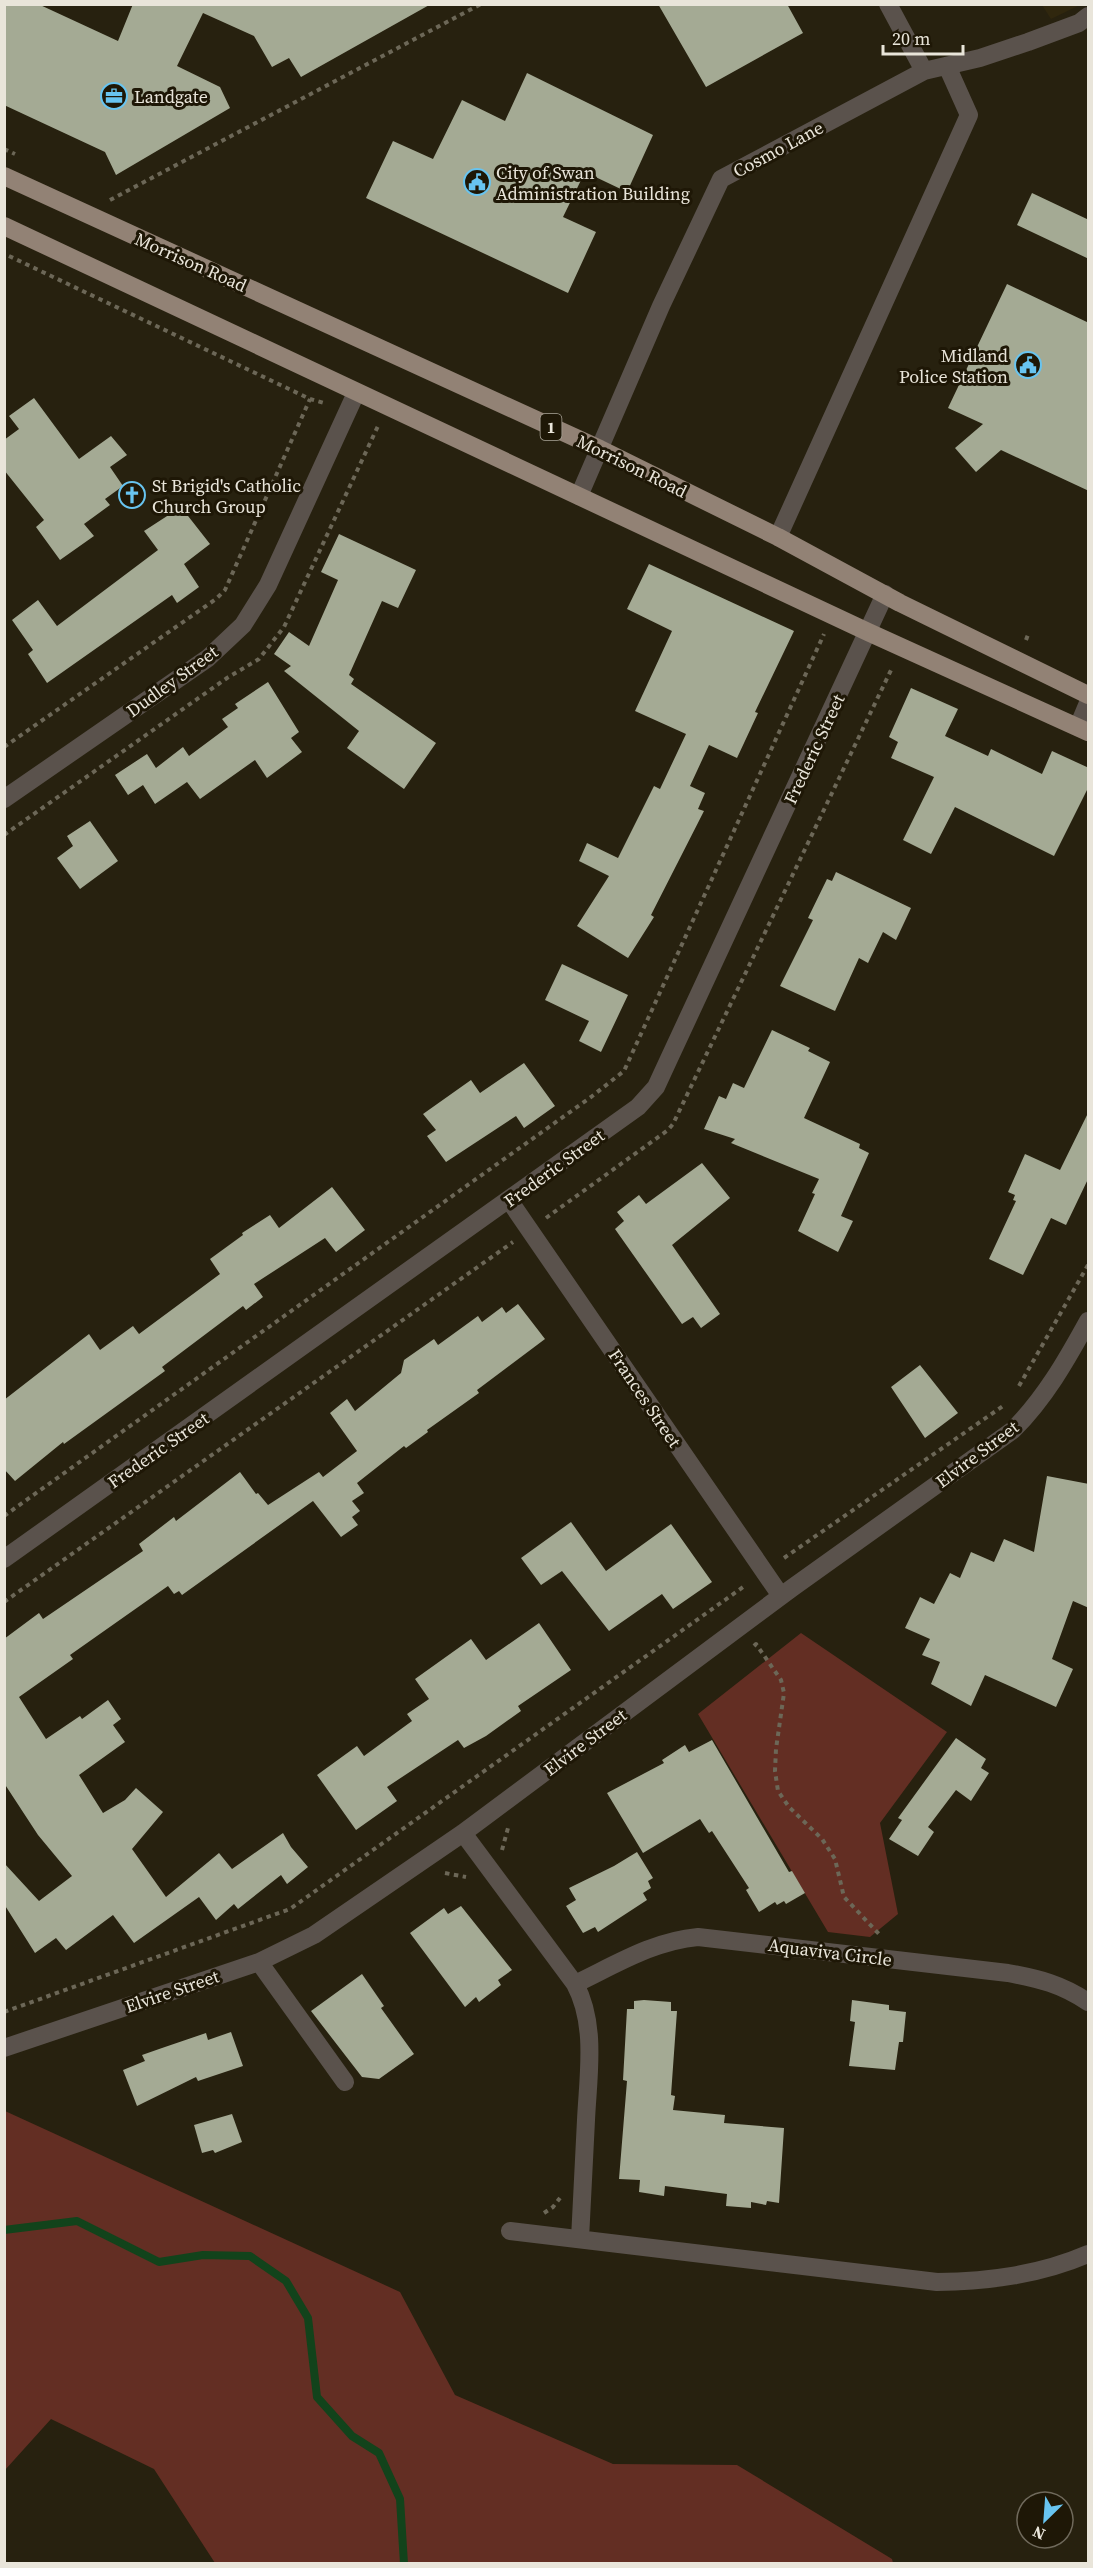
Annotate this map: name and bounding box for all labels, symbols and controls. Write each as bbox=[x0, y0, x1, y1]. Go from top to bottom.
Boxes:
scale bar bbox=[883, 18, 962, 56]
text: 20 m bbox=[892, 26, 930, 51]
office icon: Landgate bbox=[99, 81, 129, 111]
place label: Landgate bbox=[134, 84, 208, 109]
street label: Cosmo Lane bbox=[728, 115, 828, 183]
place label: City of Swan Administration Building bbox=[496, 160, 690, 206]
public building icon: City of Swan Administration Building bbox=[462, 167, 492, 197]
street label: Morrison Road bbox=[131, 226, 251, 298]
place label: Midland Police Station bbox=[899, 343, 1008, 389]
public building icon: Midland Police Station bbox=[1013, 350, 1043, 380]
road number: 1 bbox=[540, 414, 562, 440]
street label: Morrison Road bbox=[573, 428, 691, 504]
place label: St Brigid's Catholic Church Group bbox=[152, 473, 301, 519]
church icon: St Brigid's Catholic Church Group bbox=[117, 480, 147, 510]
street label: Dudley Street bbox=[121, 639, 223, 723]
street label: Frederic Street bbox=[778, 690, 850, 808]
street label: Frederic Street bbox=[499, 1123, 609, 1213]
street label: Frances Street bbox=[603, 1344, 687, 1452]
street label: Frederic Street bbox=[102, 1406, 214, 1494]
street label: Elvire Street bbox=[930, 1414, 1024, 1493]
street label: Elvire Street bbox=[538, 1702, 632, 1781]
street label: Aquaviva Circle bbox=[767, 1932, 893, 1972]
street label: Elvire Street bbox=[122, 1963, 222, 2019]
north arrow bbox=[1015, 2490, 1075, 2550]
text: N bbox=[1028, 2521, 1049, 2546]

